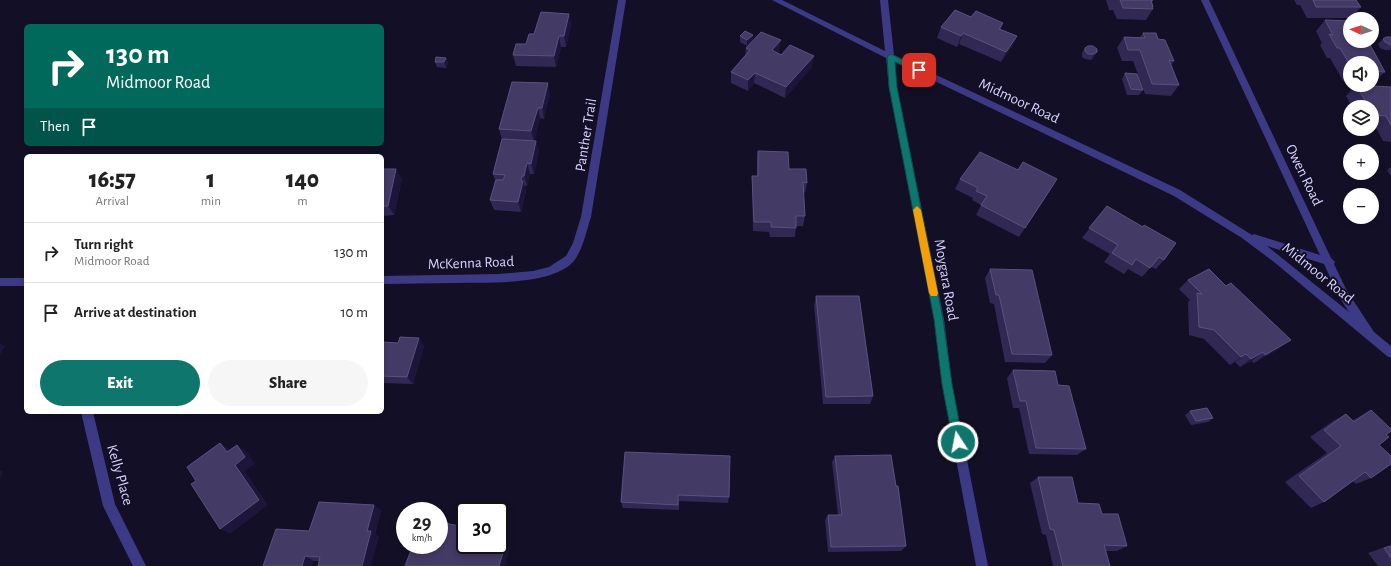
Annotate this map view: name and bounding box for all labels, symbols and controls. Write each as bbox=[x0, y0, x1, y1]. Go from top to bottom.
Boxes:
north arrow bbox=[1343, 12, 1379, 48]
map controls bbox=[1343, 12, 1379, 224]
icon: right bbox=[40, 40, 92, 92]
text: 130 m bbox=[106, 41, 170, 69]
pin bbox=[902, 53, 936, 87]
button: sound bbox=[1343, 56, 1379, 92]
icon: arrive bbox=[908, 59, 930, 81]
text: Midmoor Road bbox=[106, 74, 210, 92]
street label: Midmoor Road bbox=[976, 76, 1062, 126]
street label: Panther Trail bbox=[573, 97, 599, 173]
button: layers bbox=[1343, 100, 1379, 136]
icon: arrive bbox=[78, 116, 100, 138]
text: Then bbox=[40, 119, 70, 134]
street label: Owen Road bbox=[1283, 142, 1325, 208]
button: + bbox=[1343, 144, 1379, 180]
text: 16:57 bbox=[89, 168, 136, 192]
text: 1 bbox=[206, 168, 215, 192]
text: 140 bbox=[286, 168, 319, 192]
button: − bbox=[1343, 188, 1379, 224]
text: Arrival bbox=[96, 195, 129, 208]
text: min bbox=[201, 195, 221, 208]
text: m bbox=[297, 195, 308, 208]
text: Turn right bbox=[74, 237, 133, 252]
street label: Moygara Road bbox=[931, 238, 961, 322]
street label: Midmoor Road bbox=[1279, 240, 1357, 306]
icon: right bbox=[40, 242, 62, 264]
text: 130 m bbox=[334, 245, 368, 260]
street label: McKenna Road bbox=[428, 254, 515, 272]
text: Midmoor Road bbox=[74, 255, 149, 268]
icon: arrive bbox=[40, 302, 62, 324]
text: Arrive at destination bbox=[74, 305, 197, 320]
text: 10 m bbox=[340, 305, 368, 320]
button: Exit bbox=[40, 360, 200, 406]
button: Share bbox=[208, 360, 368, 406]
position arrow bbox=[937, 421, 979, 463]
street label: Kelly Place bbox=[104, 443, 136, 507]
speed limit sign: 30 bbox=[456, 502, 508, 554]
text: 29 bbox=[412, 513, 432, 533]
text: km/h bbox=[412, 533, 432, 543]

